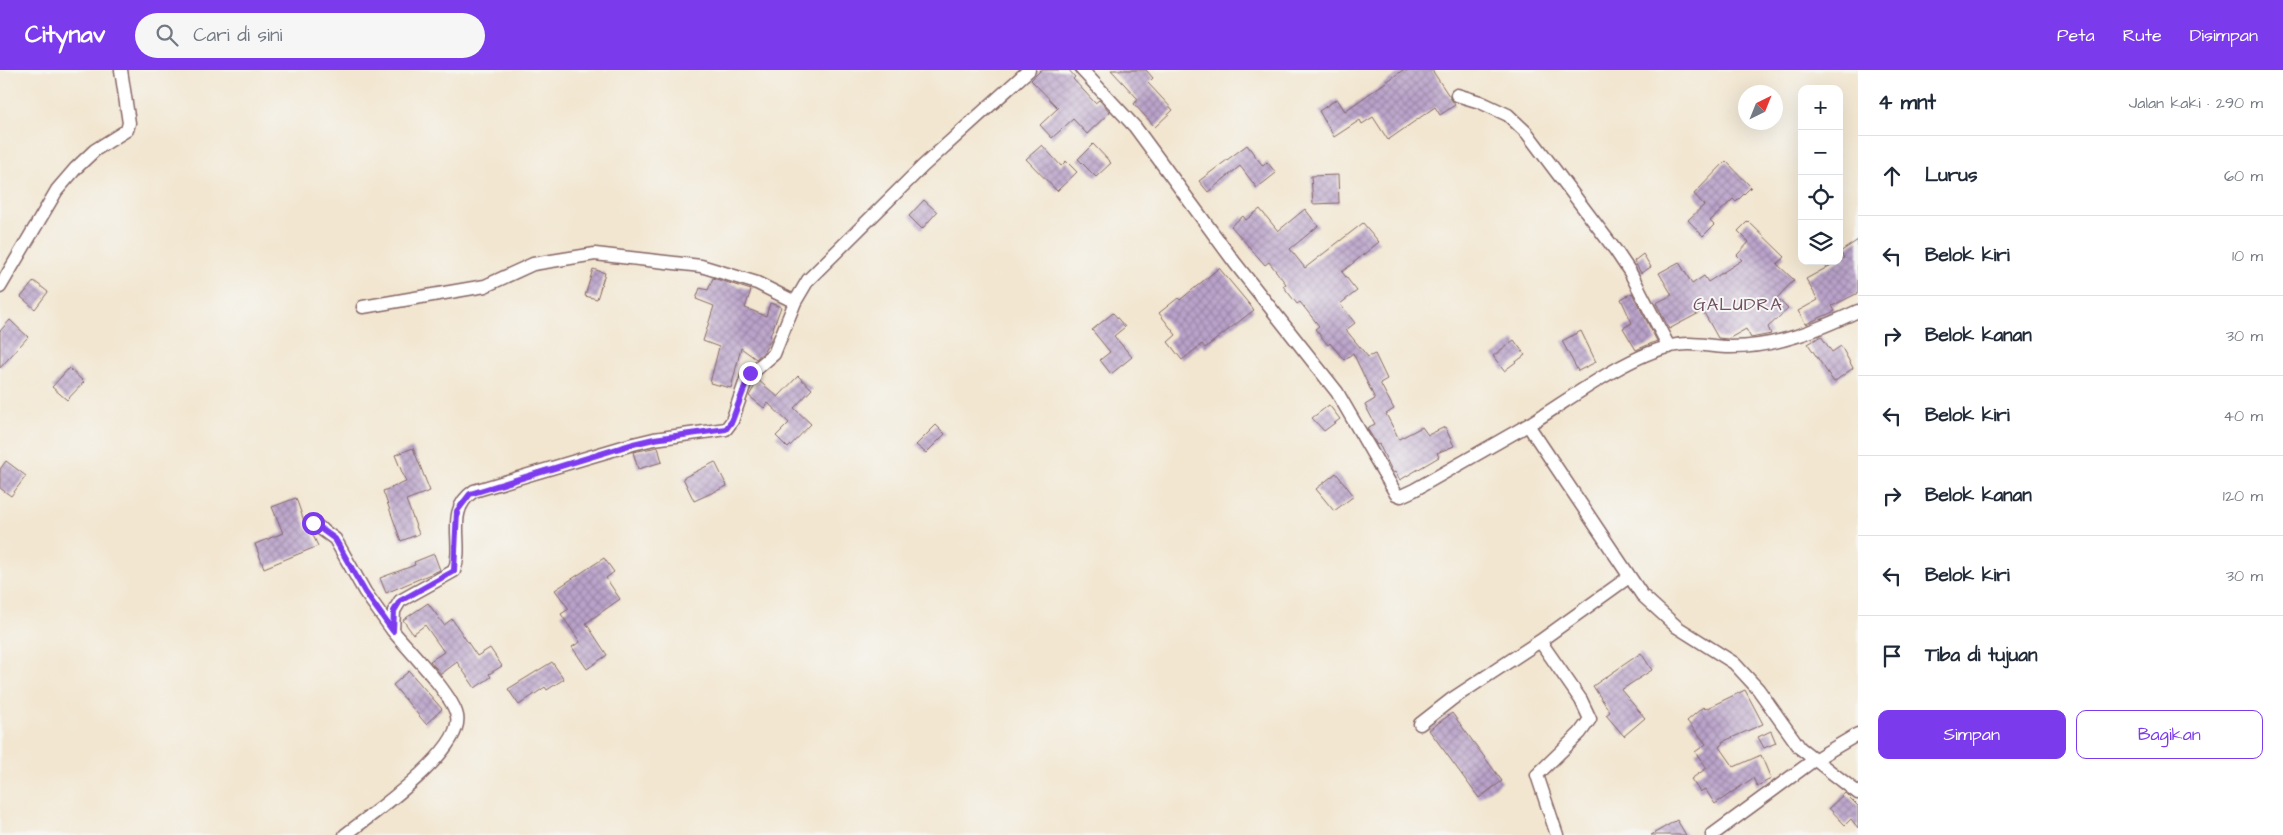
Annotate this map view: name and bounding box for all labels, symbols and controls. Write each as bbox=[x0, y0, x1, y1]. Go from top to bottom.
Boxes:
search box bbox=[135, 13, 485, 58]
text: Citynav bbox=[25, 18, 105, 52]
icon: search bbox=[153, 21, 181, 49]
text: Cari di sini bbox=[193, 22, 282, 49]
text: Peta bbox=[2057, 23, 2095, 48]
text: Rute bbox=[2123, 23, 2162, 48]
text: Disimpan bbox=[2190, 23, 2258, 48]
north arrow bbox=[1738, 85, 1783, 130]
map controls bbox=[1798, 85, 1843, 265]
button: + bbox=[1798, 85, 1843, 130]
text: 4 mnt bbox=[1878, 88, 1936, 117]
text: Jalan kaki · 290 m bbox=[2129, 92, 2263, 114]
button: − bbox=[1798, 130, 1843, 175]
icon: ahead bbox=[1878, 162, 1906, 190]
text: Lurus bbox=[1925, 162, 1977, 189]
text: 60 m bbox=[2224, 165, 2263, 187]
button: locate bbox=[1798, 175, 1843, 220]
button: layers bbox=[1798, 220, 1843, 265]
icon: left bbox=[1878, 242, 1906, 270]
text: Belok kiri bbox=[1925, 242, 2010, 269]
text: 10 m bbox=[2232, 245, 2263, 267]
district label: GALUDRA bbox=[1693, 292, 1783, 317]
icon: right bbox=[1878, 322, 1906, 350]
text: Belok kanan bbox=[1925, 322, 2032, 349]
text: 30 m bbox=[2226, 325, 2263, 347]
route end bbox=[739, 362, 762, 385]
icon: left bbox=[1878, 402, 1906, 430]
text: Belok kiri bbox=[1925, 402, 2010, 429]
text: 40 m bbox=[2223, 405, 2263, 427]
icon: right bbox=[1878, 482, 1906, 510]
text: Belok kanan bbox=[1925, 482, 2032, 509]
text: 120 m bbox=[2223, 485, 2263, 507]
route start bbox=[302, 512, 325, 535]
icon: left bbox=[1878, 562, 1906, 590]
text: Belok kiri bbox=[1925, 562, 2010, 589]
text: 30 m bbox=[2226, 565, 2263, 587]
icon: arrive bbox=[1878, 642, 1906, 670]
text: Tiba di tujuan bbox=[1925, 642, 2037, 669]
button: Simpan bbox=[1878, 710, 2066, 759]
button: Bagikan bbox=[2076, 710, 2263, 759]

